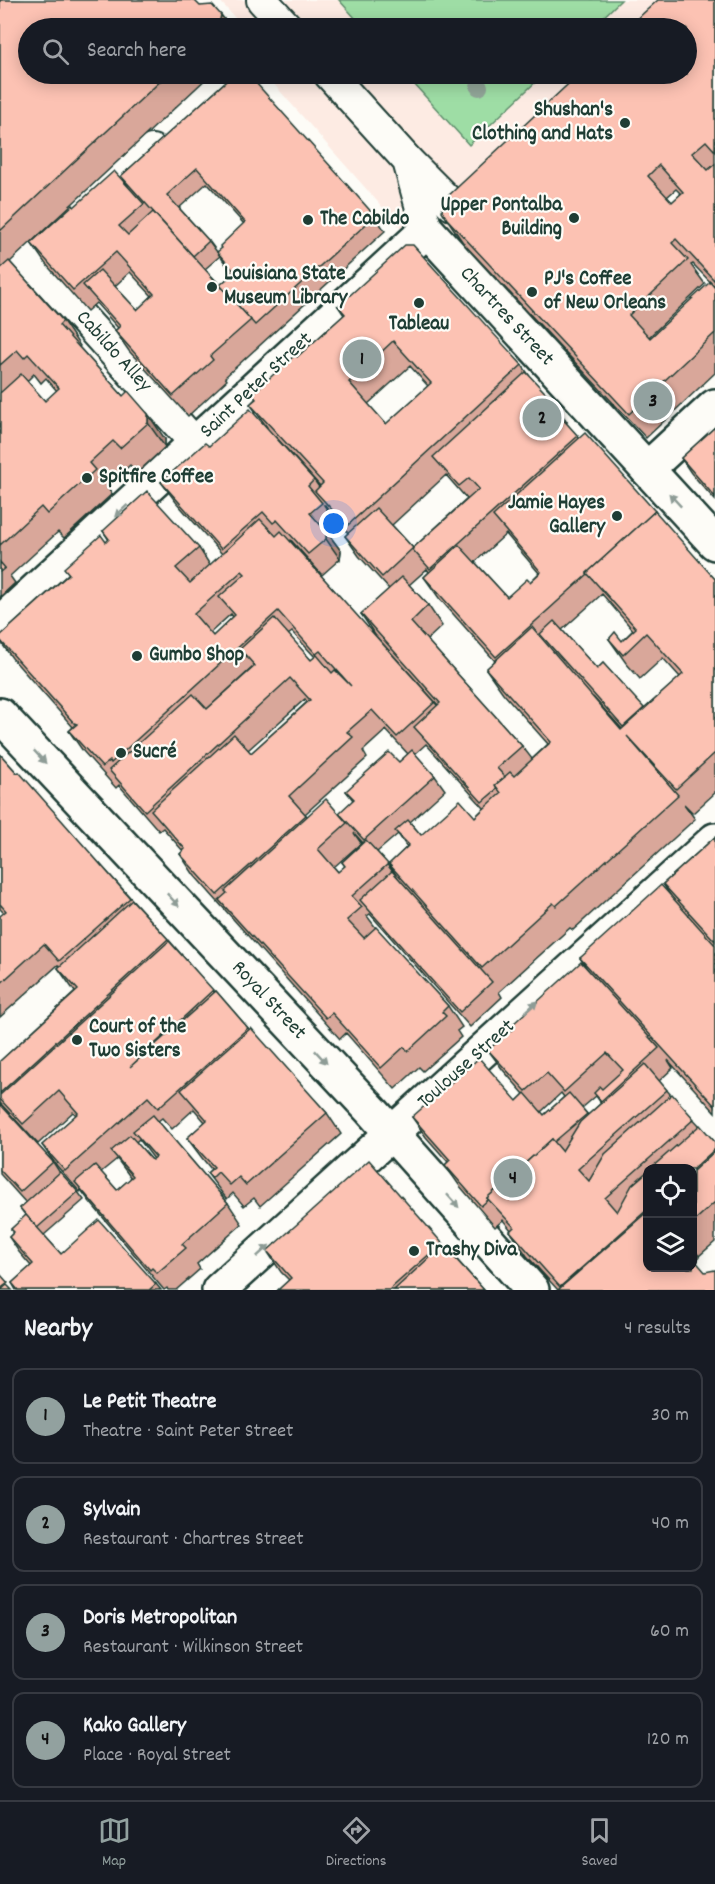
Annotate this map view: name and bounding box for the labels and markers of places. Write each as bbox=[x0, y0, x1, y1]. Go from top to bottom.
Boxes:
place label: Shushan's Clothing and Hats bbox=[472, 96, 613, 150]
marker: Shushan's Clothing and Hats bbox=[618, 116, 632, 130]
place label: Upper Pontalba Building bbox=[441, 191, 563, 245]
place label: The Cabildo bbox=[320, 205, 409, 235]
marker: Upper Pontalba Building bbox=[567, 211, 581, 225]
marker: The Cabildo bbox=[301, 213, 315, 227]
place label: Louisiana State Museum Library bbox=[224, 260, 349, 314]
place label: PJ's Coffee of New Orleans bbox=[544, 265, 666, 319]
marker: Louisiana State Museum Library bbox=[205, 280, 219, 294]
marker: PJ's Coffee of New Orleans bbox=[525, 285, 539, 299]
marker: Tableau bbox=[412, 296, 426, 310]
place label: Tableau bbox=[389, 310, 449, 340]
pin: 1 bbox=[342, 336, 382, 382]
pin: 3 bbox=[634, 378, 672, 424]
pin: 2 bbox=[522, 396, 562, 440]
place label: Spitfire Coffee bbox=[99, 463, 214, 493]
marker: Spitfire Coffee bbox=[80, 471, 94, 485]
place label: Jamie Hayes Gallery bbox=[508, 489, 606, 543]
marker: Jamie Hayes Gallery bbox=[610, 509, 624, 523]
place label: Gumbo Shop bbox=[149, 641, 245, 671]
marker: Gumbo Shop bbox=[130, 649, 144, 663]
place label: Sucré bbox=[133, 738, 177, 768]
marker: Sucré bbox=[114, 746, 128, 760]
place label: Court of the Two Sisters bbox=[89, 1013, 186, 1067]
marker: Court of the Two Sisters bbox=[70, 1033, 84, 1047]
pin: 4 bbox=[494, 1156, 532, 1200]
place label: Trashy Diva bbox=[426, 1236, 518, 1266]
marker: Trashy Diva bbox=[407, 1244, 421, 1258]

